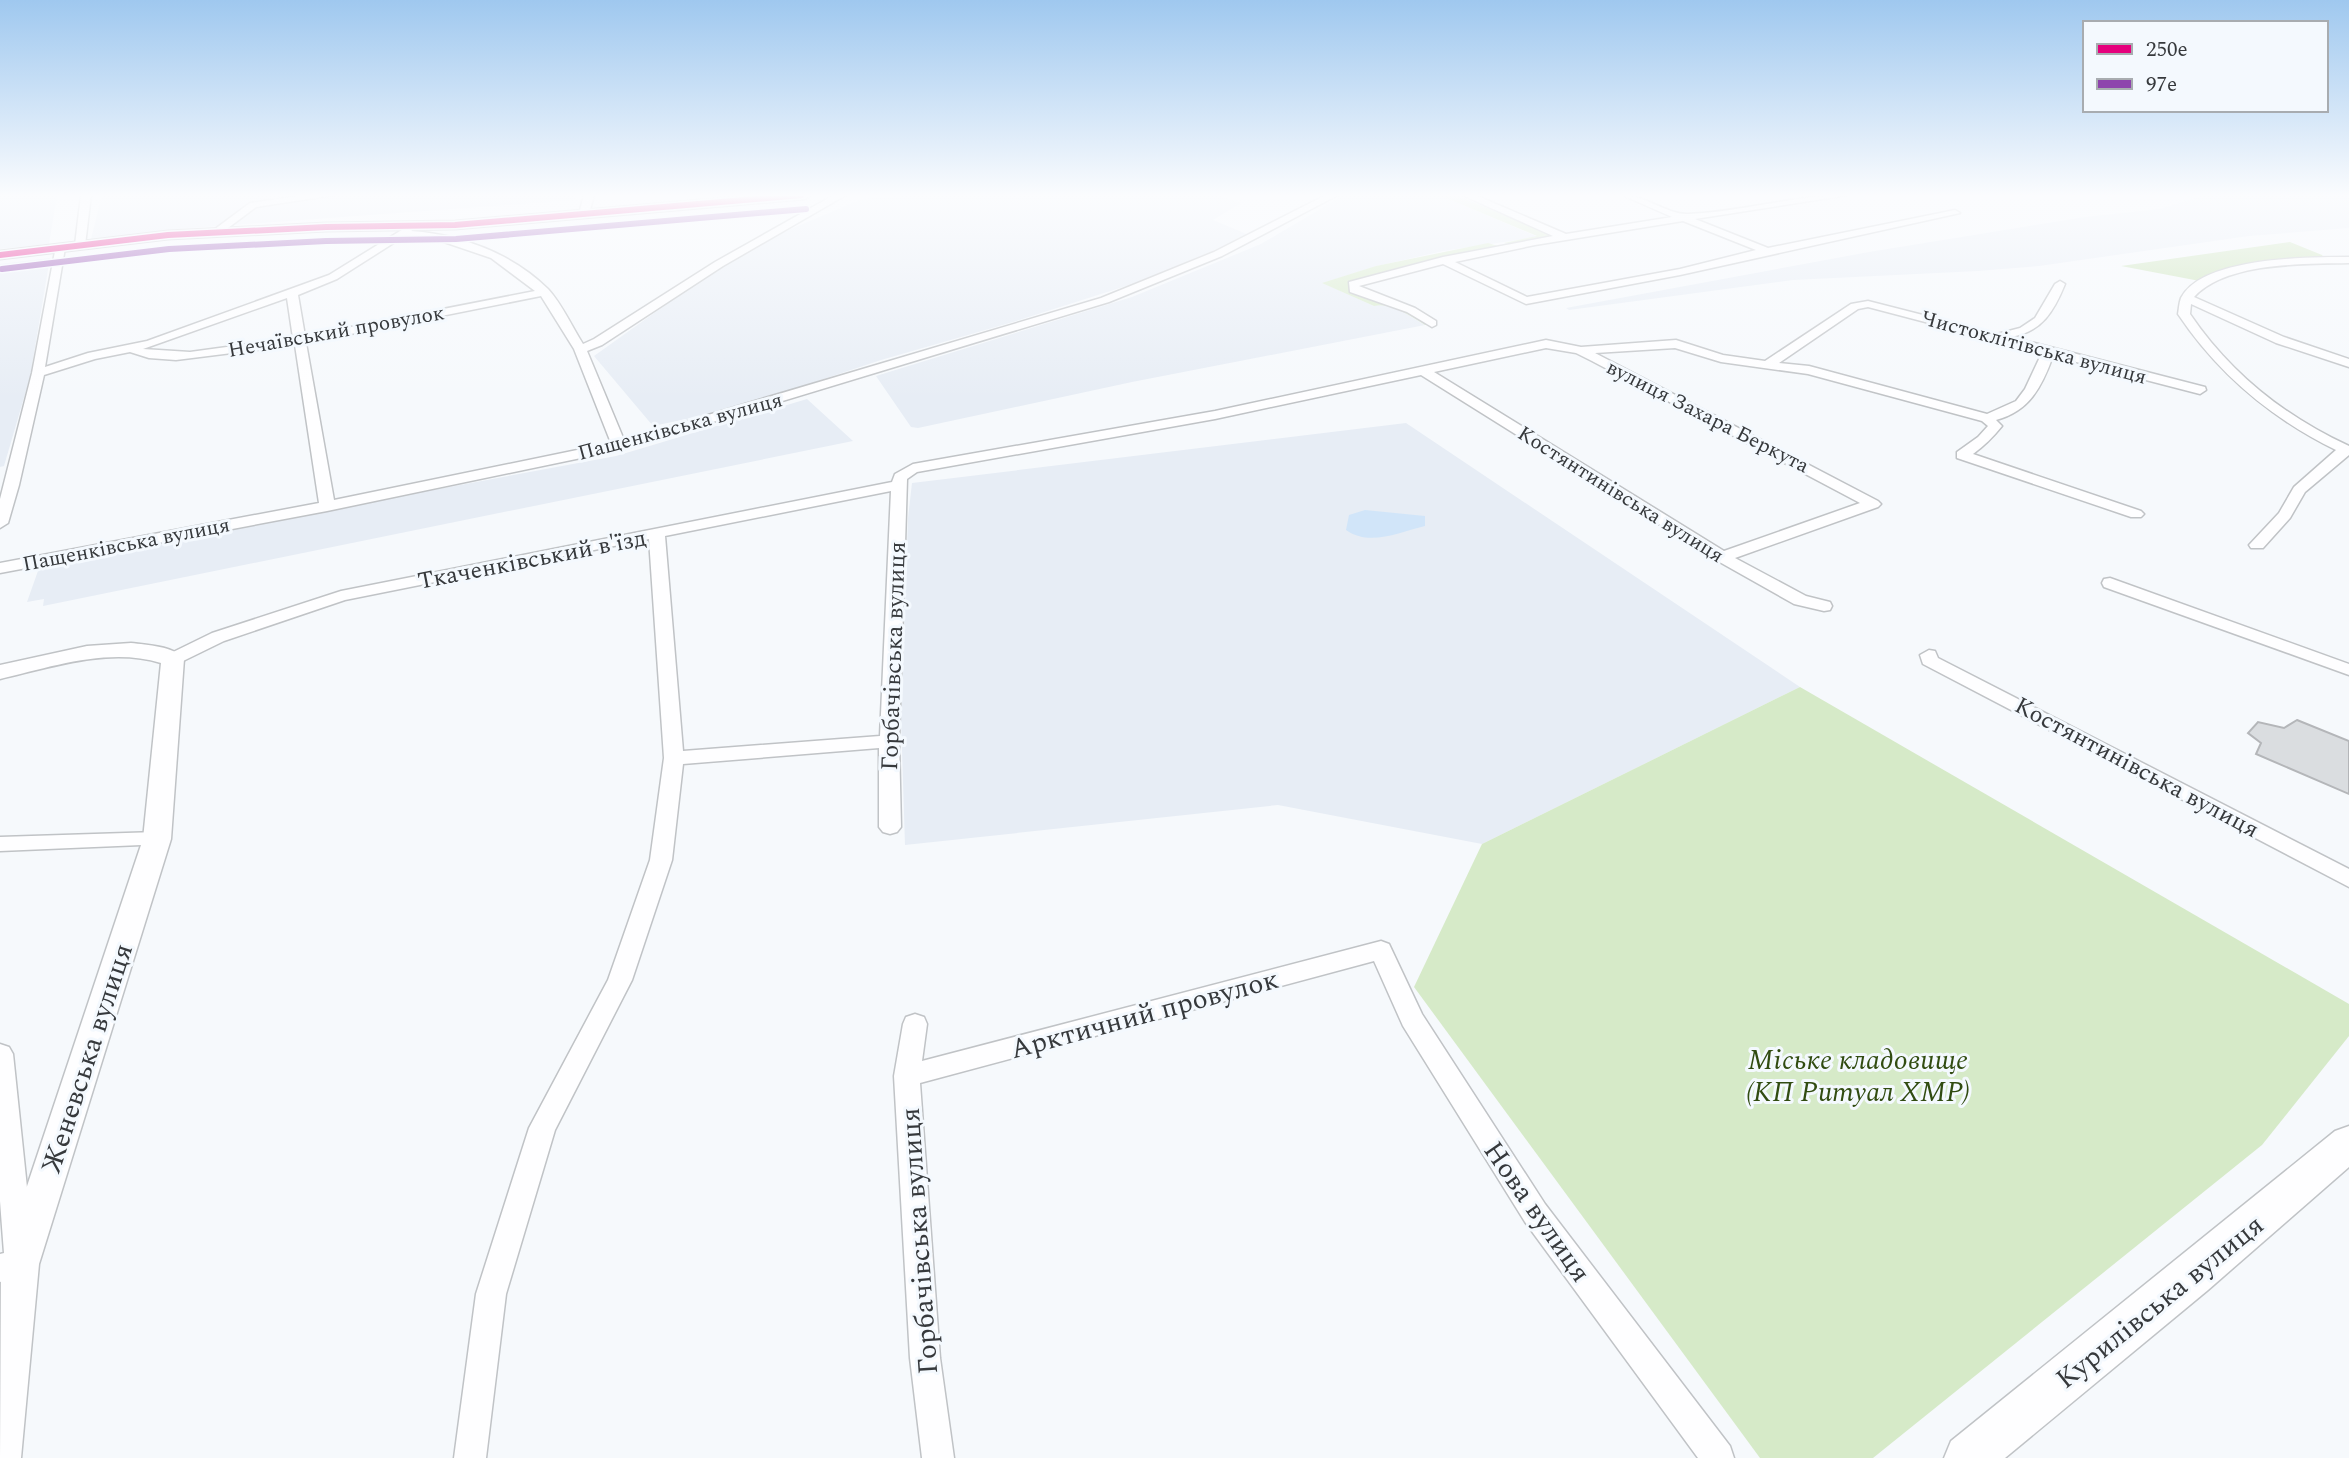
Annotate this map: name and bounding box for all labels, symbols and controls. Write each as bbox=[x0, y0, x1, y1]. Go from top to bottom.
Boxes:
legend bbox=[2083, 21, 2328, 112]
text: 250е bbox=[2146, 34, 2188, 66]
text: 97е bbox=[2146, 69, 2177, 101]
street label: Нечаївський провулок bbox=[225, 297, 447, 367]
street label: Чистоклітівська вулиця bbox=[1917, 302, 2150, 393]
street label: вулиця Захара Беркута bbox=[1600, 352, 1815, 482]
street label: Пащенківська вулиця bbox=[574, 384, 786, 470]
street label: Костянтинівська вулиця bbox=[1511, 418, 1730, 572]
street label: Пащенківська вулиця bbox=[20, 509, 233, 581]
street label: Ткаченківський в'їзд bbox=[415, 520, 650, 600]
street label: Горбачівська вулиця bbox=[872, 541, 916, 771]
street label: Костянтинівська вулиця bbox=[2008, 688, 2265, 848]
street label: Женевська вулиця bbox=[30, 938, 145, 1179]
street label: Арктичний провулок bbox=[1005, 958, 1283, 1071]
park label: Міське кладовище (КП Ритуал ХМР) bbox=[1746, 1039, 1970, 1114]
street label: Горбачівська вулиця bbox=[889, 1106, 950, 1376]
street label: Нова вулиця bbox=[1472, 1132, 1602, 1292]
street label: Курилівська вулиця bbox=[2046, 1204, 2274, 1400]

